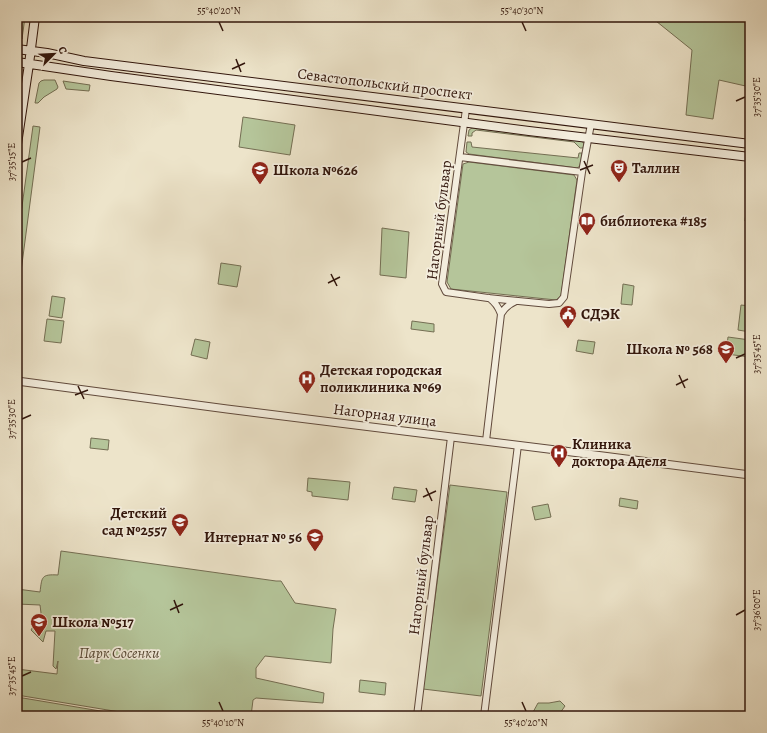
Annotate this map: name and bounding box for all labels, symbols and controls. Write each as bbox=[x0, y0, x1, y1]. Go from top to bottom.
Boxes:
text: 55°40'20"N bbox=[197, 4, 241, 17]
text: 55°40'30"N bbox=[501, 4, 543, 17]
north arrow bbox=[34, 34, 74, 74]
text: С bbox=[54, 44, 71, 56]
street label: Севастопольский проспект bbox=[296, 63, 474, 105]
text: 37°35'30"E bbox=[750, 77, 763, 117]
text: 37°35'15"E bbox=[5, 143, 18, 181]
theatre icon: Таллин bbox=[609, 158, 629, 183]
place label: Таллин bbox=[632, 158, 680, 178]
street label: Нагорный бульвар bbox=[422, 159, 456, 281]
school or university icon: Школа №626 bbox=[250, 160, 270, 185]
place label: Школа №626 bbox=[273, 160, 358, 180]
library icon: библиотека #185 bbox=[577, 211, 597, 236]
place label: библиотека #185 bbox=[600, 211, 707, 231]
public building icon: СДЭК bbox=[558, 304, 578, 329]
place label: СДЭК bbox=[581, 304, 620, 324]
text: 37°35'45"E bbox=[750, 334, 763, 374]
place label: Школа № 568 bbox=[626, 339, 713, 359]
school or university icon: Школа № 568 bbox=[716, 339, 736, 364]
place label: Детская городская поликлиника №69 bbox=[320, 360, 443, 397]
hospital icon: Детская городская поликлиника №69 bbox=[297, 369, 317, 394]
text: 37°35'30"E bbox=[5, 399, 18, 439]
street label: Нагорная улица bbox=[332, 399, 438, 431]
place label: Клиника доктора Аделя bbox=[571, 434, 667, 471]
hospital icon: Клиника доктора Аделя bbox=[549, 443, 569, 468]
place label: Детский сад №2557 bbox=[102, 503, 168, 540]
school or university icon: Детский сад №2557 bbox=[170, 512, 190, 537]
street label: Нагорный бульвар bbox=[404, 514, 438, 636]
place label: Интернат № 56 bbox=[204, 527, 302, 547]
school or university icon: Интернат № 56 bbox=[305, 527, 325, 552]
text: 37°36'00"E bbox=[750, 589, 763, 631]
school or university icon: Школа №517 bbox=[29, 612, 49, 637]
place label: Школа №517 bbox=[52, 612, 134, 632]
park label: Парк Сосенки bbox=[79, 643, 160, 663]
text: 37°35'45"E bbox=[5, 656, 18, 696]
text: 55°40'10"N bbox=[202, 716, 244, 729]
text: 55°40'20"N bbox=[504, 716, 548, 729]

